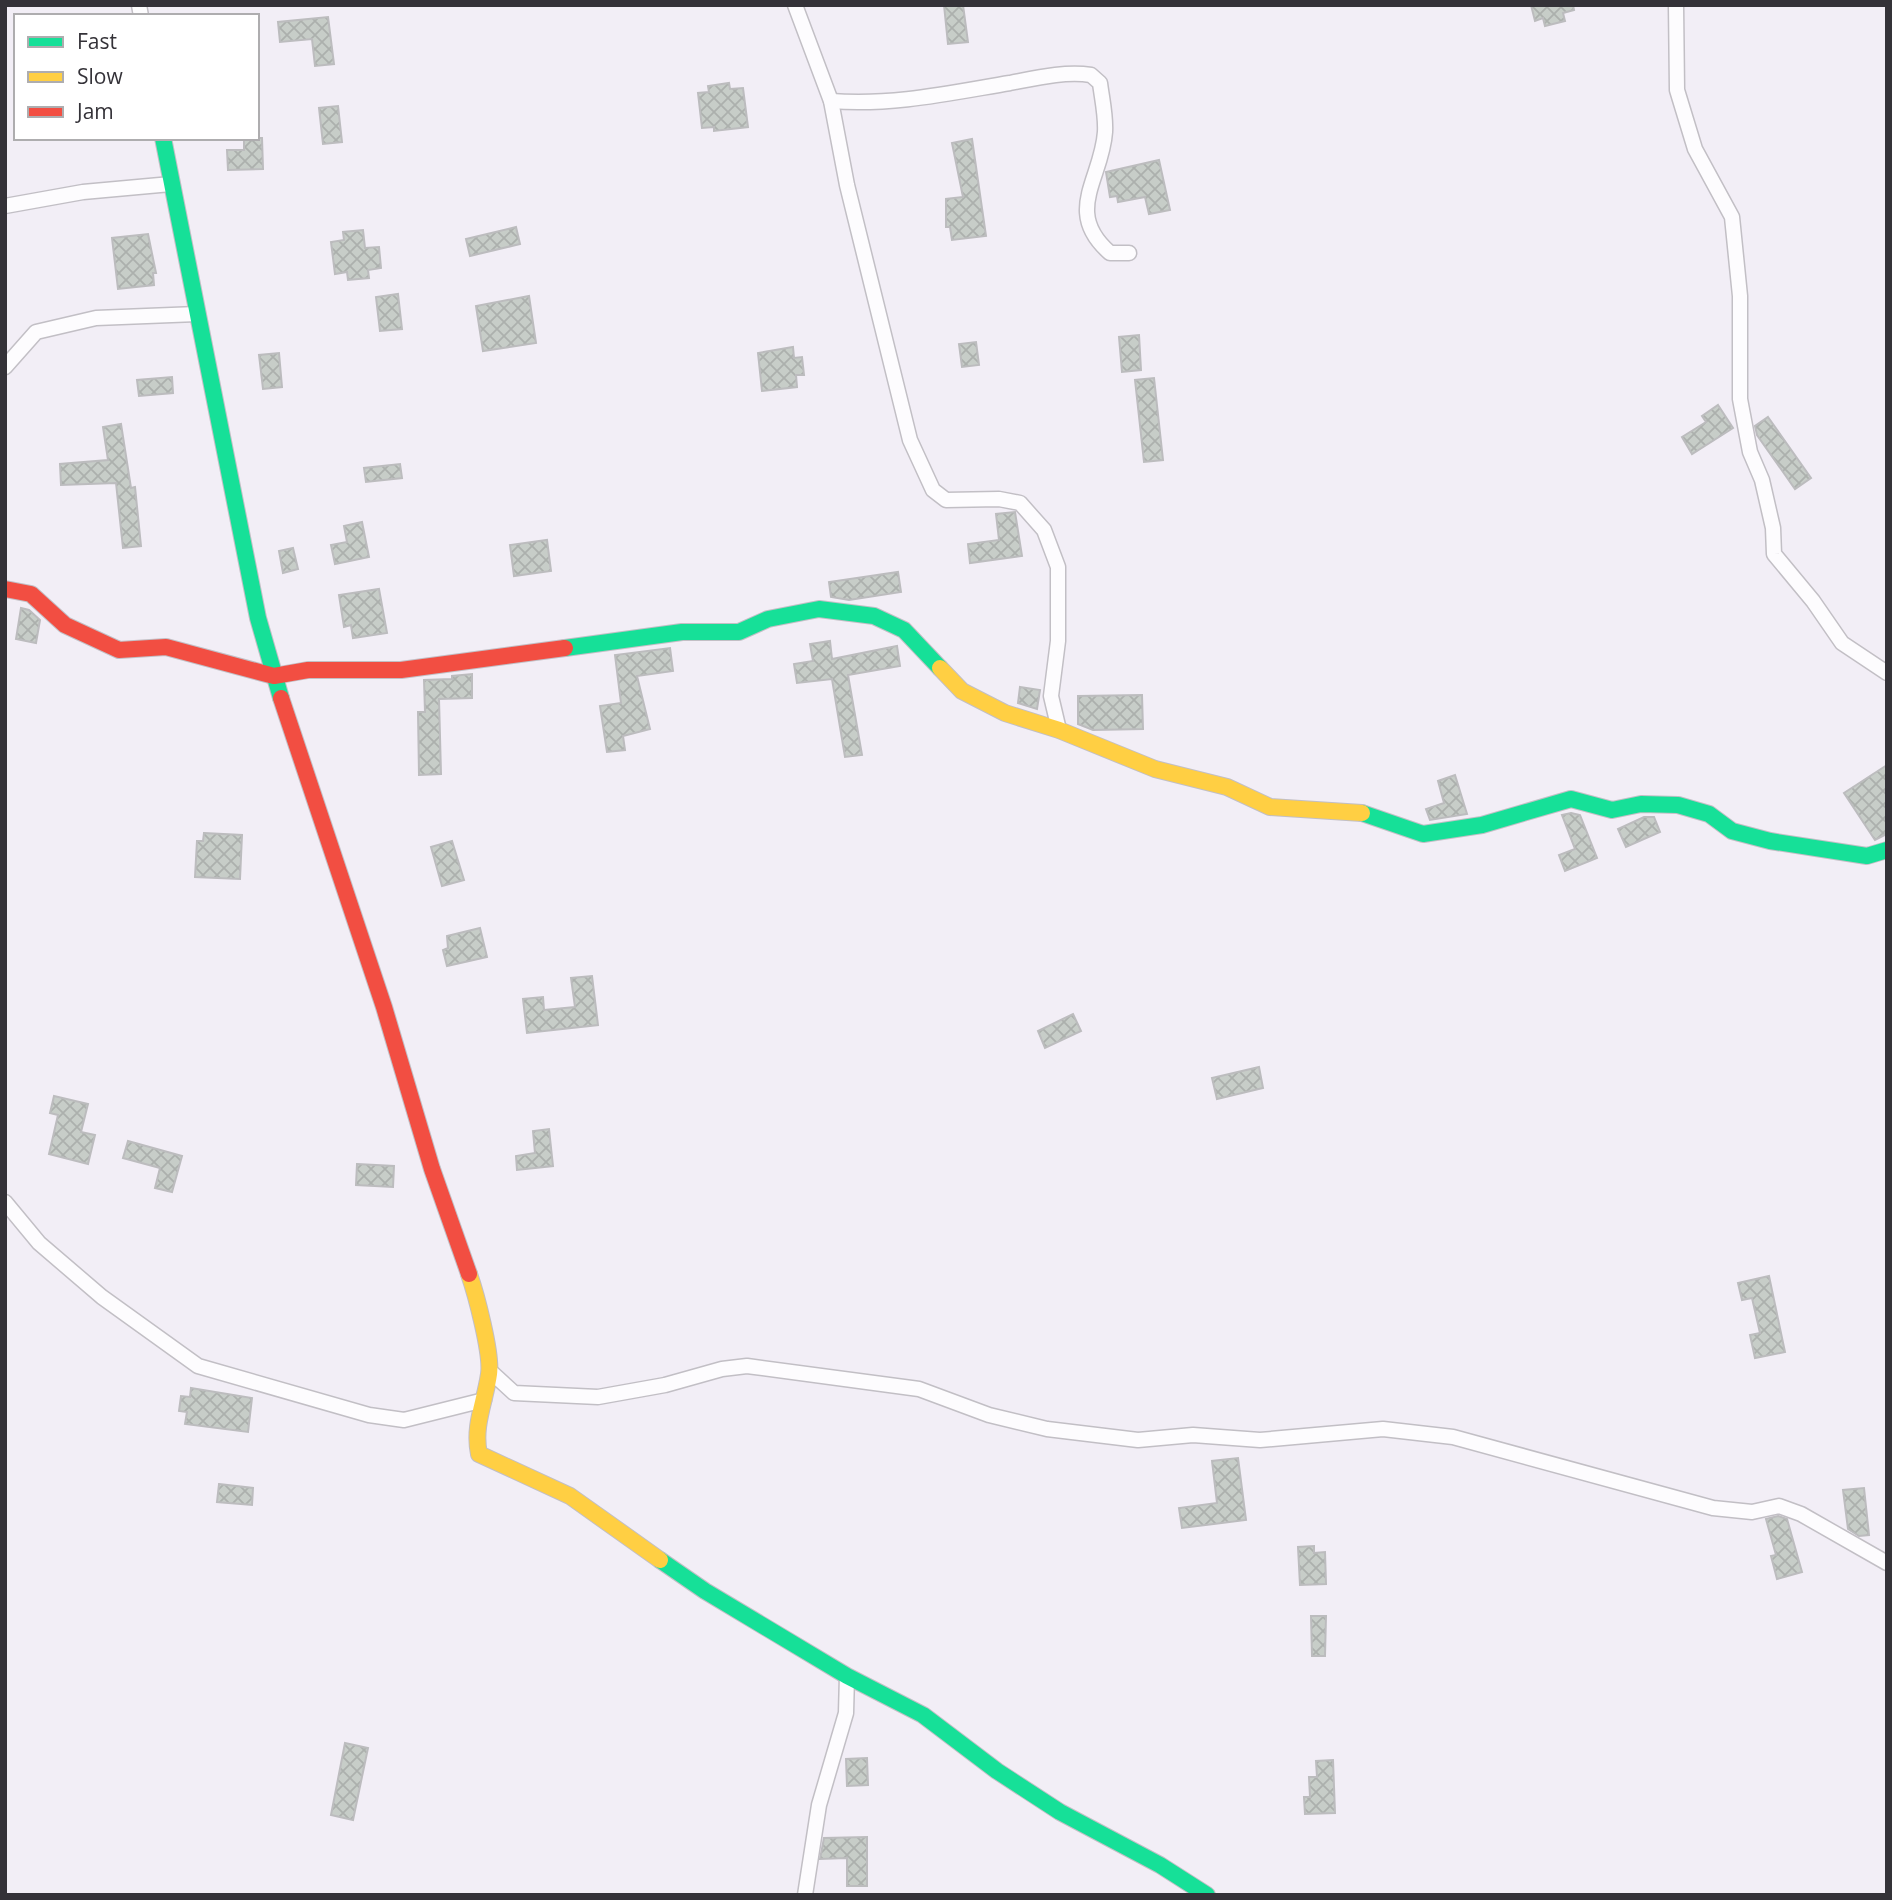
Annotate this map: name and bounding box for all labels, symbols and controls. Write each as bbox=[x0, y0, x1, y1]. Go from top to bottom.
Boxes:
legend bbox=[14, 14, 259, 140]
text: Fast bbox=[77, 27, 117, 55]
text: Slow bbox=[77, 62, 123, 90]
text: Jam bbox=[75, 97, 114, 125]

